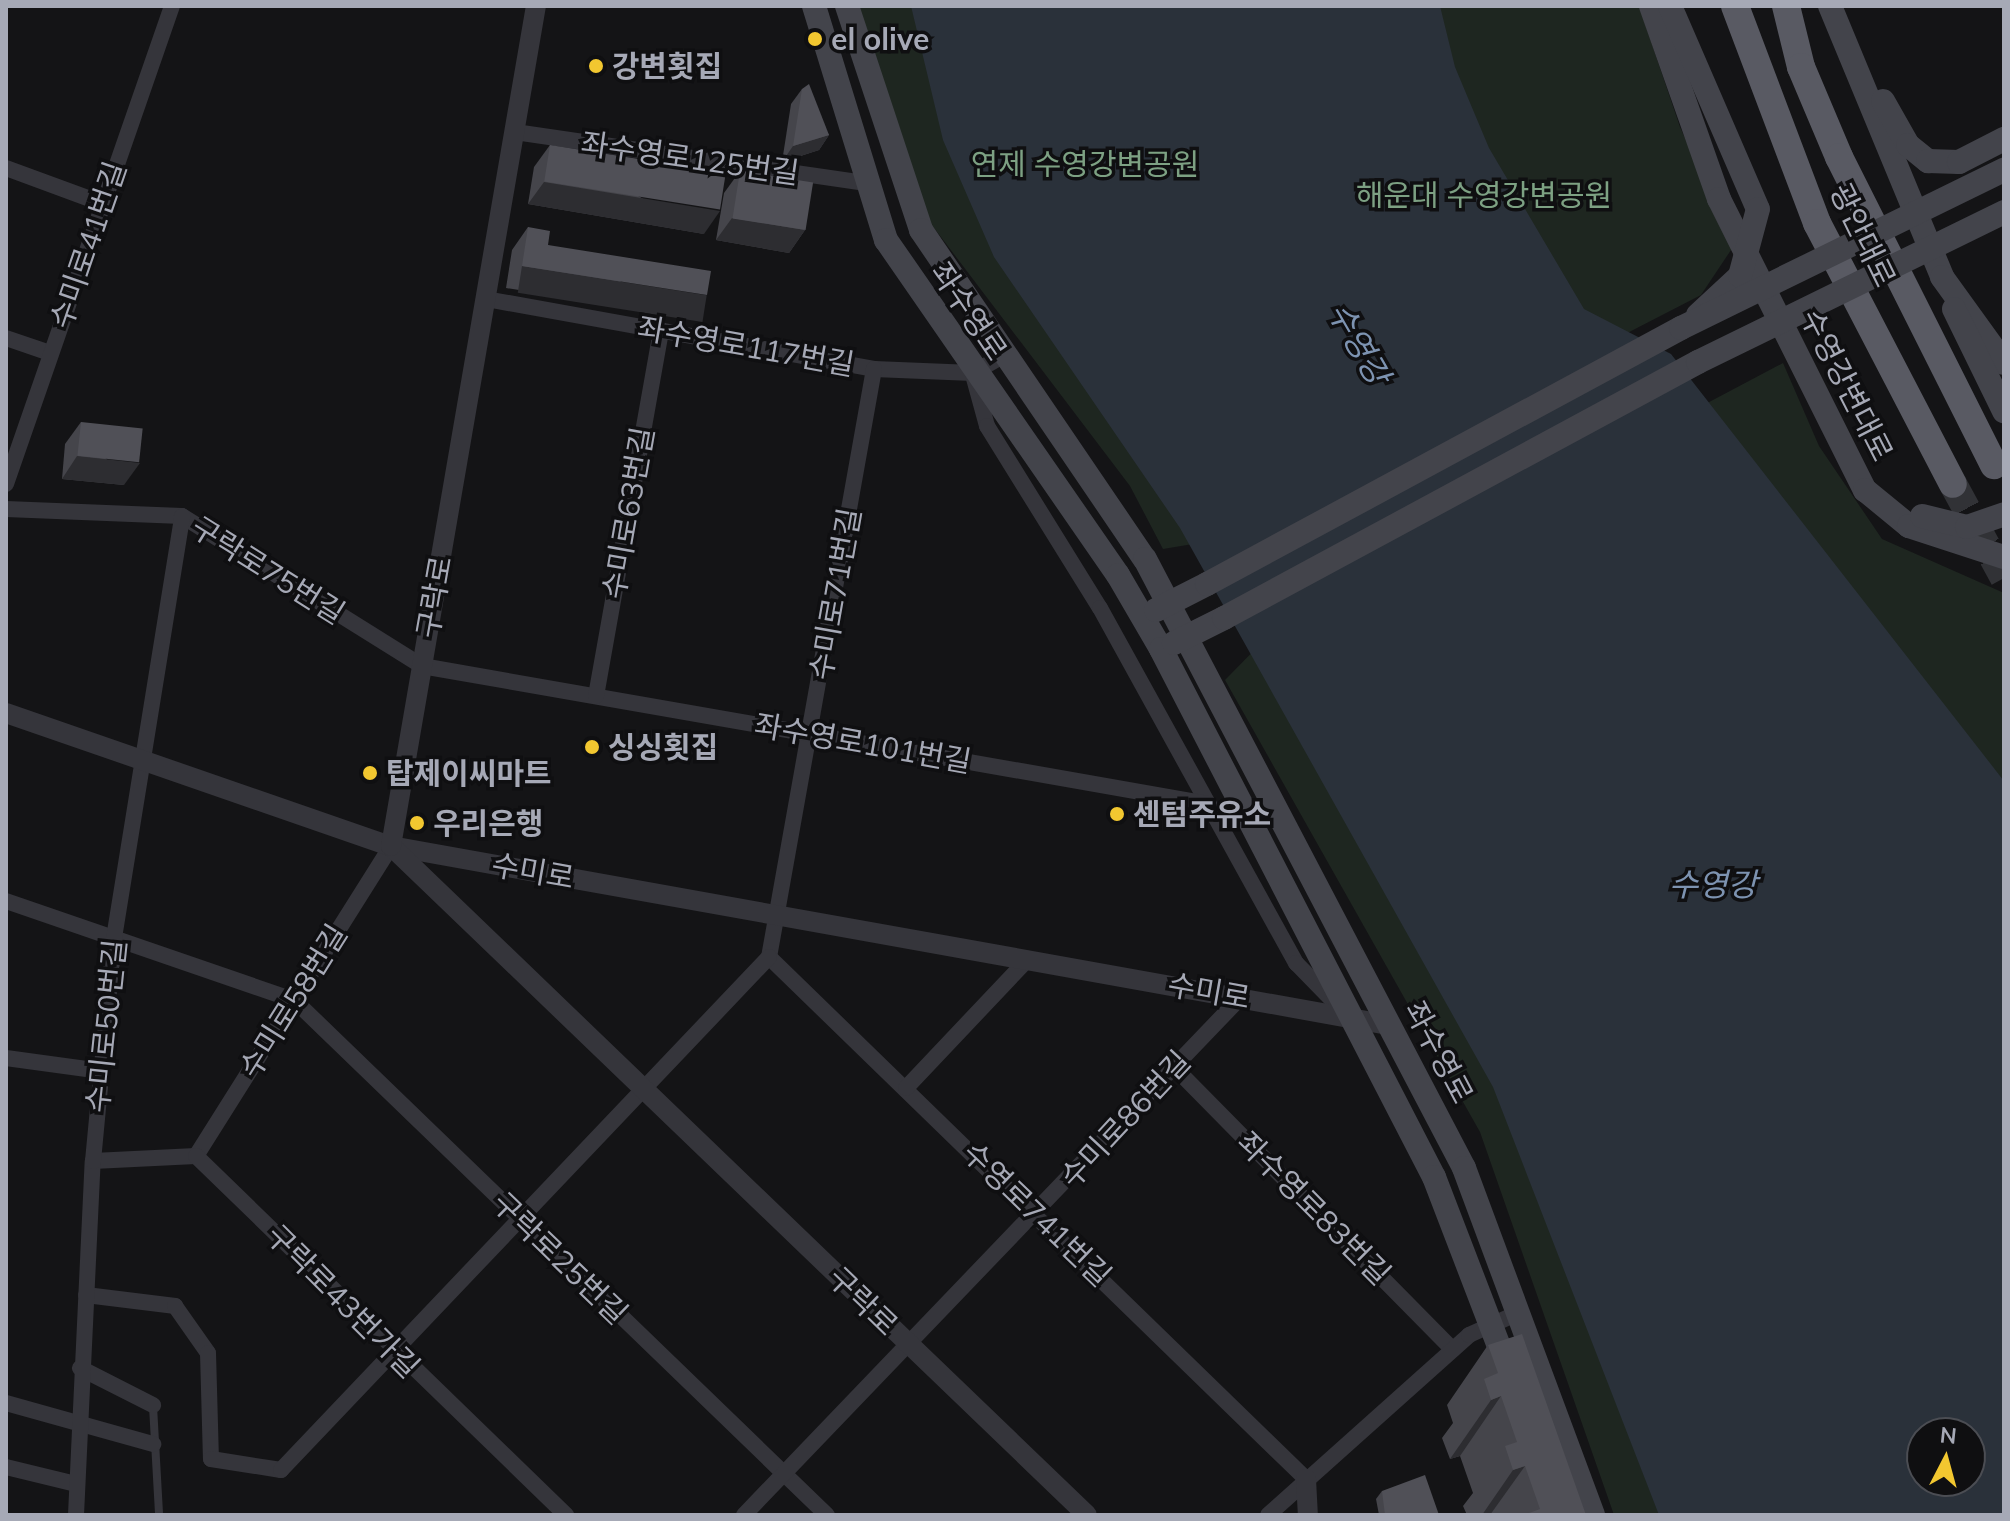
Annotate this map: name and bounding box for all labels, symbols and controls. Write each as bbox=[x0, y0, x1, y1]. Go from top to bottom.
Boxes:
place label: el olive bbox=[831, 21, 929, 57]
marker: el olive bbox=[806, 30, 824, 48]
place label: 강변횟집 bbox=[612, 48, 722, 84]
marker: 강변횟집 bbox=[587, 57, 605, 75]
street label: 좌수영로125번길 bbox=[579, 125, 801, 191]
park label: 연제 수영강변공원 bbox=[971, 146, 1199, 182]
street label: 수미로41번길 bbox=[43, 157, 133, 333]
park label: 해운대 수영강변공원 bbox=[1356, 177, 1612, 213]
street label: 광안대로 bbox=[1823, 177, 1903, 293]
street label: 좌수영로 bbox=[923, 255, 1015, 367]
water label: 수영강 bbox=[1320, 295, 1398, 391]
street label: 수영강변대로 bbox=[1793, 303, 1901, 467]
street label: 좌수영로117번길 bbox=[635, 309, 857, 383]
street label: 수미로63번길 bbox=[595, 424, 661, 602]
street label: 수미로71번길 bbox=[802, 505, 868, 683]
street label: 구락로75번길 bbox=[185, 509, 351, 631]
street label: 구락로 bbox=[409, 553, 459, 641]
street label: 좌수영로101번길 bbox=[752, 706, 974, 780]
place label: 싱싱횟집 bbox=[608, 729, 718, 765]
marker: 싱싱횟집 bbox=[583, 738, 601, 756]
place label: 탑제이씨마트 bbox=[386, 755, 552, 791]
marker: 탑제이씨마트 bbox=[361, 764, 379, 782]
place label: 센텀주유소 bbox=[1133, 796, 1271, 832]
place label: 우리은행 bbox=[433, 805, 543, 841]
marker: 센텀주유소 bbox=[1108, 805, 1126, 823]
marker: 우리은행 bbox=[408, 814, 426, 832]
street label: 수미로 bbox=[489, 846, 577, 896]
water label: 수영강 bbox=[1669, 865, 1757, 903]
street label: 수미로58번길 bbox=[232, 918, 354, 1084]
street label: 수미로50번길 bbox=[79, 938, 133, 1114]
street label: 수미로 bbox=[1165, 966, 1253, 1016]
street label: 좌수영로 bbox=[1397, 995, 1481, 1109]
street label: 수미로86번길 bbox=[1053, 1043, 1197, 1195]
street label: 좌수영로83번길 bbox=[1230, 1124, 1398, 1292]
street label: 수영로741번길 bbox=[955, 1134, 1119, 1294]
street label: 구락로25번길 bbox=[485, 1185, 635, 1331]
street label: 구락로43번가길 bbox=[259, 1217, 427, 1385]
street label: 구락로 bbox=[821, 1259, 905, 1343]
north arrow bbox=[1906, 1417, 1986, 1497]
text: N bbox=[1939, 1420, 1958, 1450]

